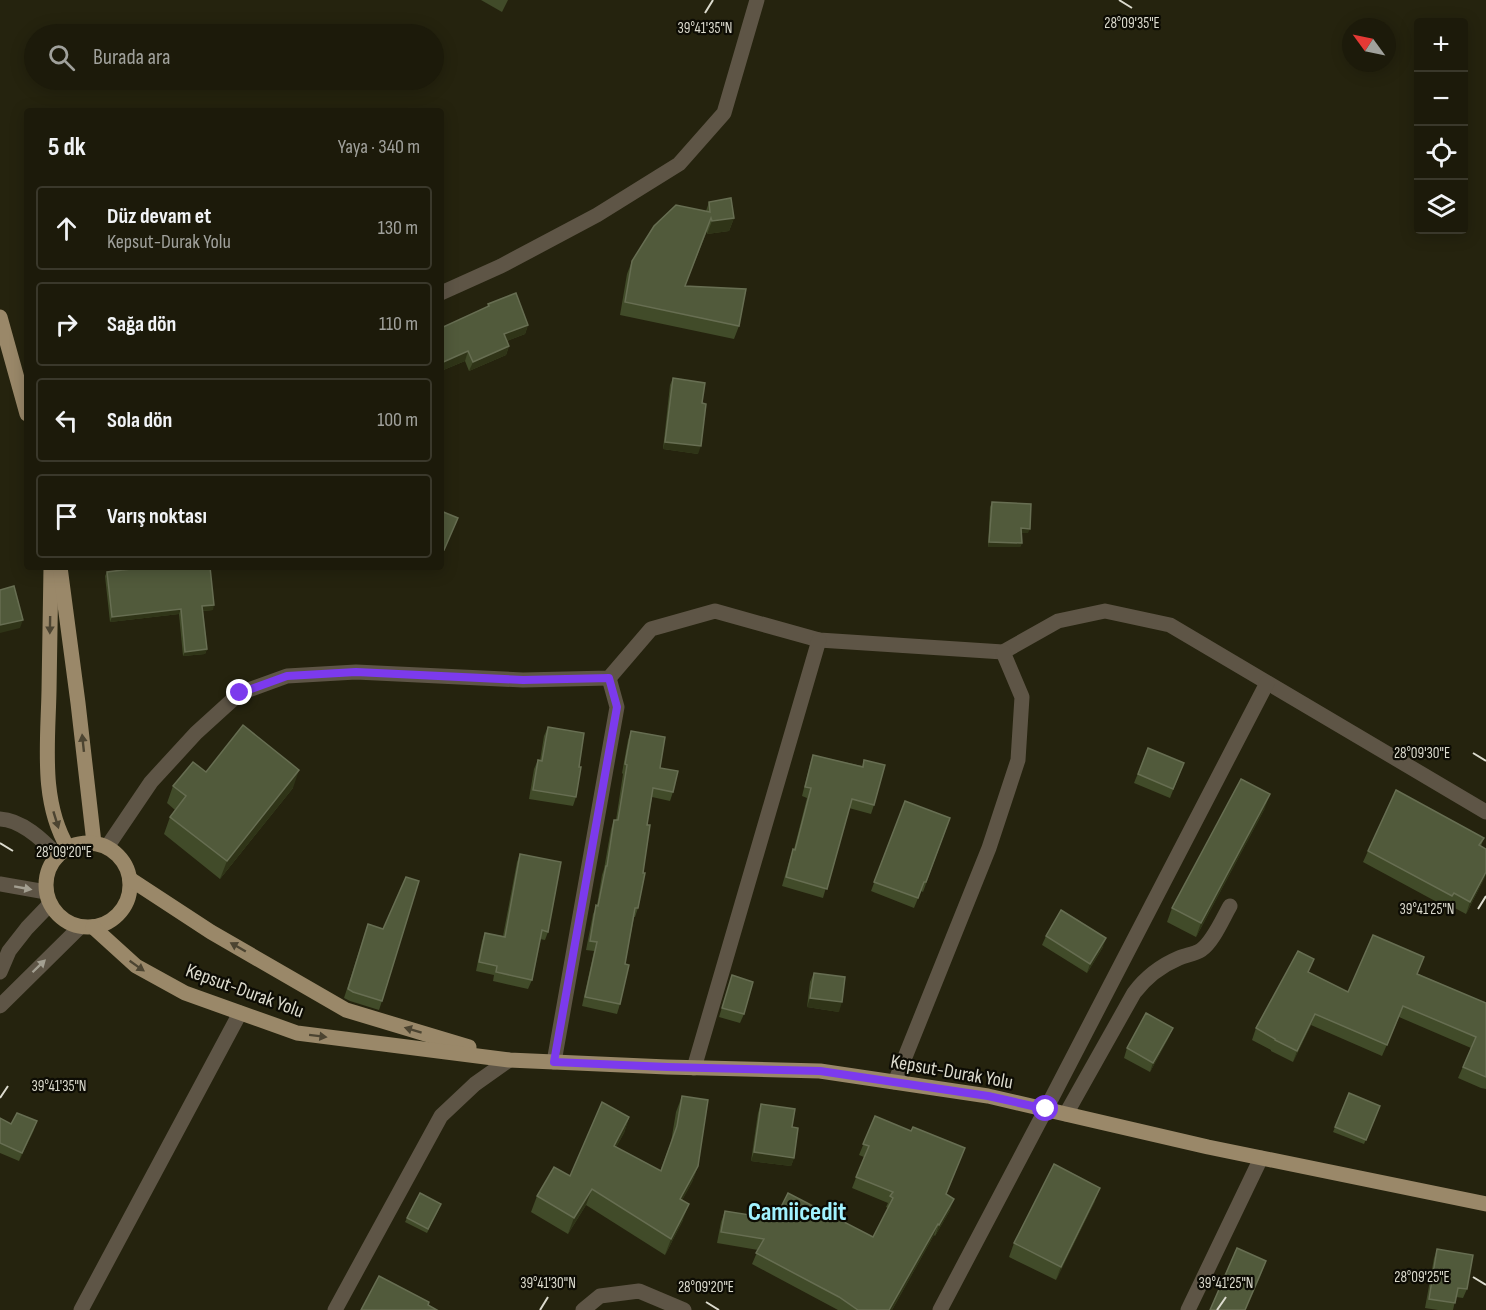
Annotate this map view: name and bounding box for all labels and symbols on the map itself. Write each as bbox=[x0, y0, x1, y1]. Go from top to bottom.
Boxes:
text: 28°09'35"E bbox=[1104, 14, 1160, 33]
north arrow bbox=[1342, 18, 1396, 72]
text: 39°41'35"N bbox=[678, 19, 733, 38]
one-way arrow bbox=[45, 616, 55, 635]
route end bbox=[226, 679, 252, 705]
one-way arrow bbox=[78, 734, 88, 753]
text: 28°09'30"E bbox=[1394, 744, 1450, 763]
one-way arrow bbox=[51, 811, 61, 829]
text: 28°09'20"E bbox=[36, 843, 92, 862]
one-way arrow bbox=[14, 884, 33, 893]
text: 39°41'25"N bbox=[1400, 900, 1454, 919]
one-way arrow bbox=[230, 942, 246, 953]
street label: Kepsut-Durak Yolu bbox=[182, 958, 307, 1023]
one-way arrow bbox=[32, 959, 47, 973]
one-way arrow bbox=[129, 960, 145, 972]
one-way arrow bbox=[404, 1025, 422, 1034]
one-way arrow bbox=[308, 1031, 327, 1041]
street label: Kepsut-Durak Yolu bbox=[889, 1049, 1015, 1095]
text: 39°41'35"N bbox=[32, 1077, 87, 1096]
route start bbox=[1032, 1095, 1058, 1121]
district label: Camiicedit bbox=[748, 1197, 847, 1228]
text: 28°09'25"E bbox=[1394, 1268, 1450, 1287]
text: 39°41'30"N bbox=[520, 1274, 576, 1293]
text: 39°41'25"N bbox=[1199, 1274, 1253, 1293]
text: 28°09'20"E bbox=[678, 1278, 734, 1297]

